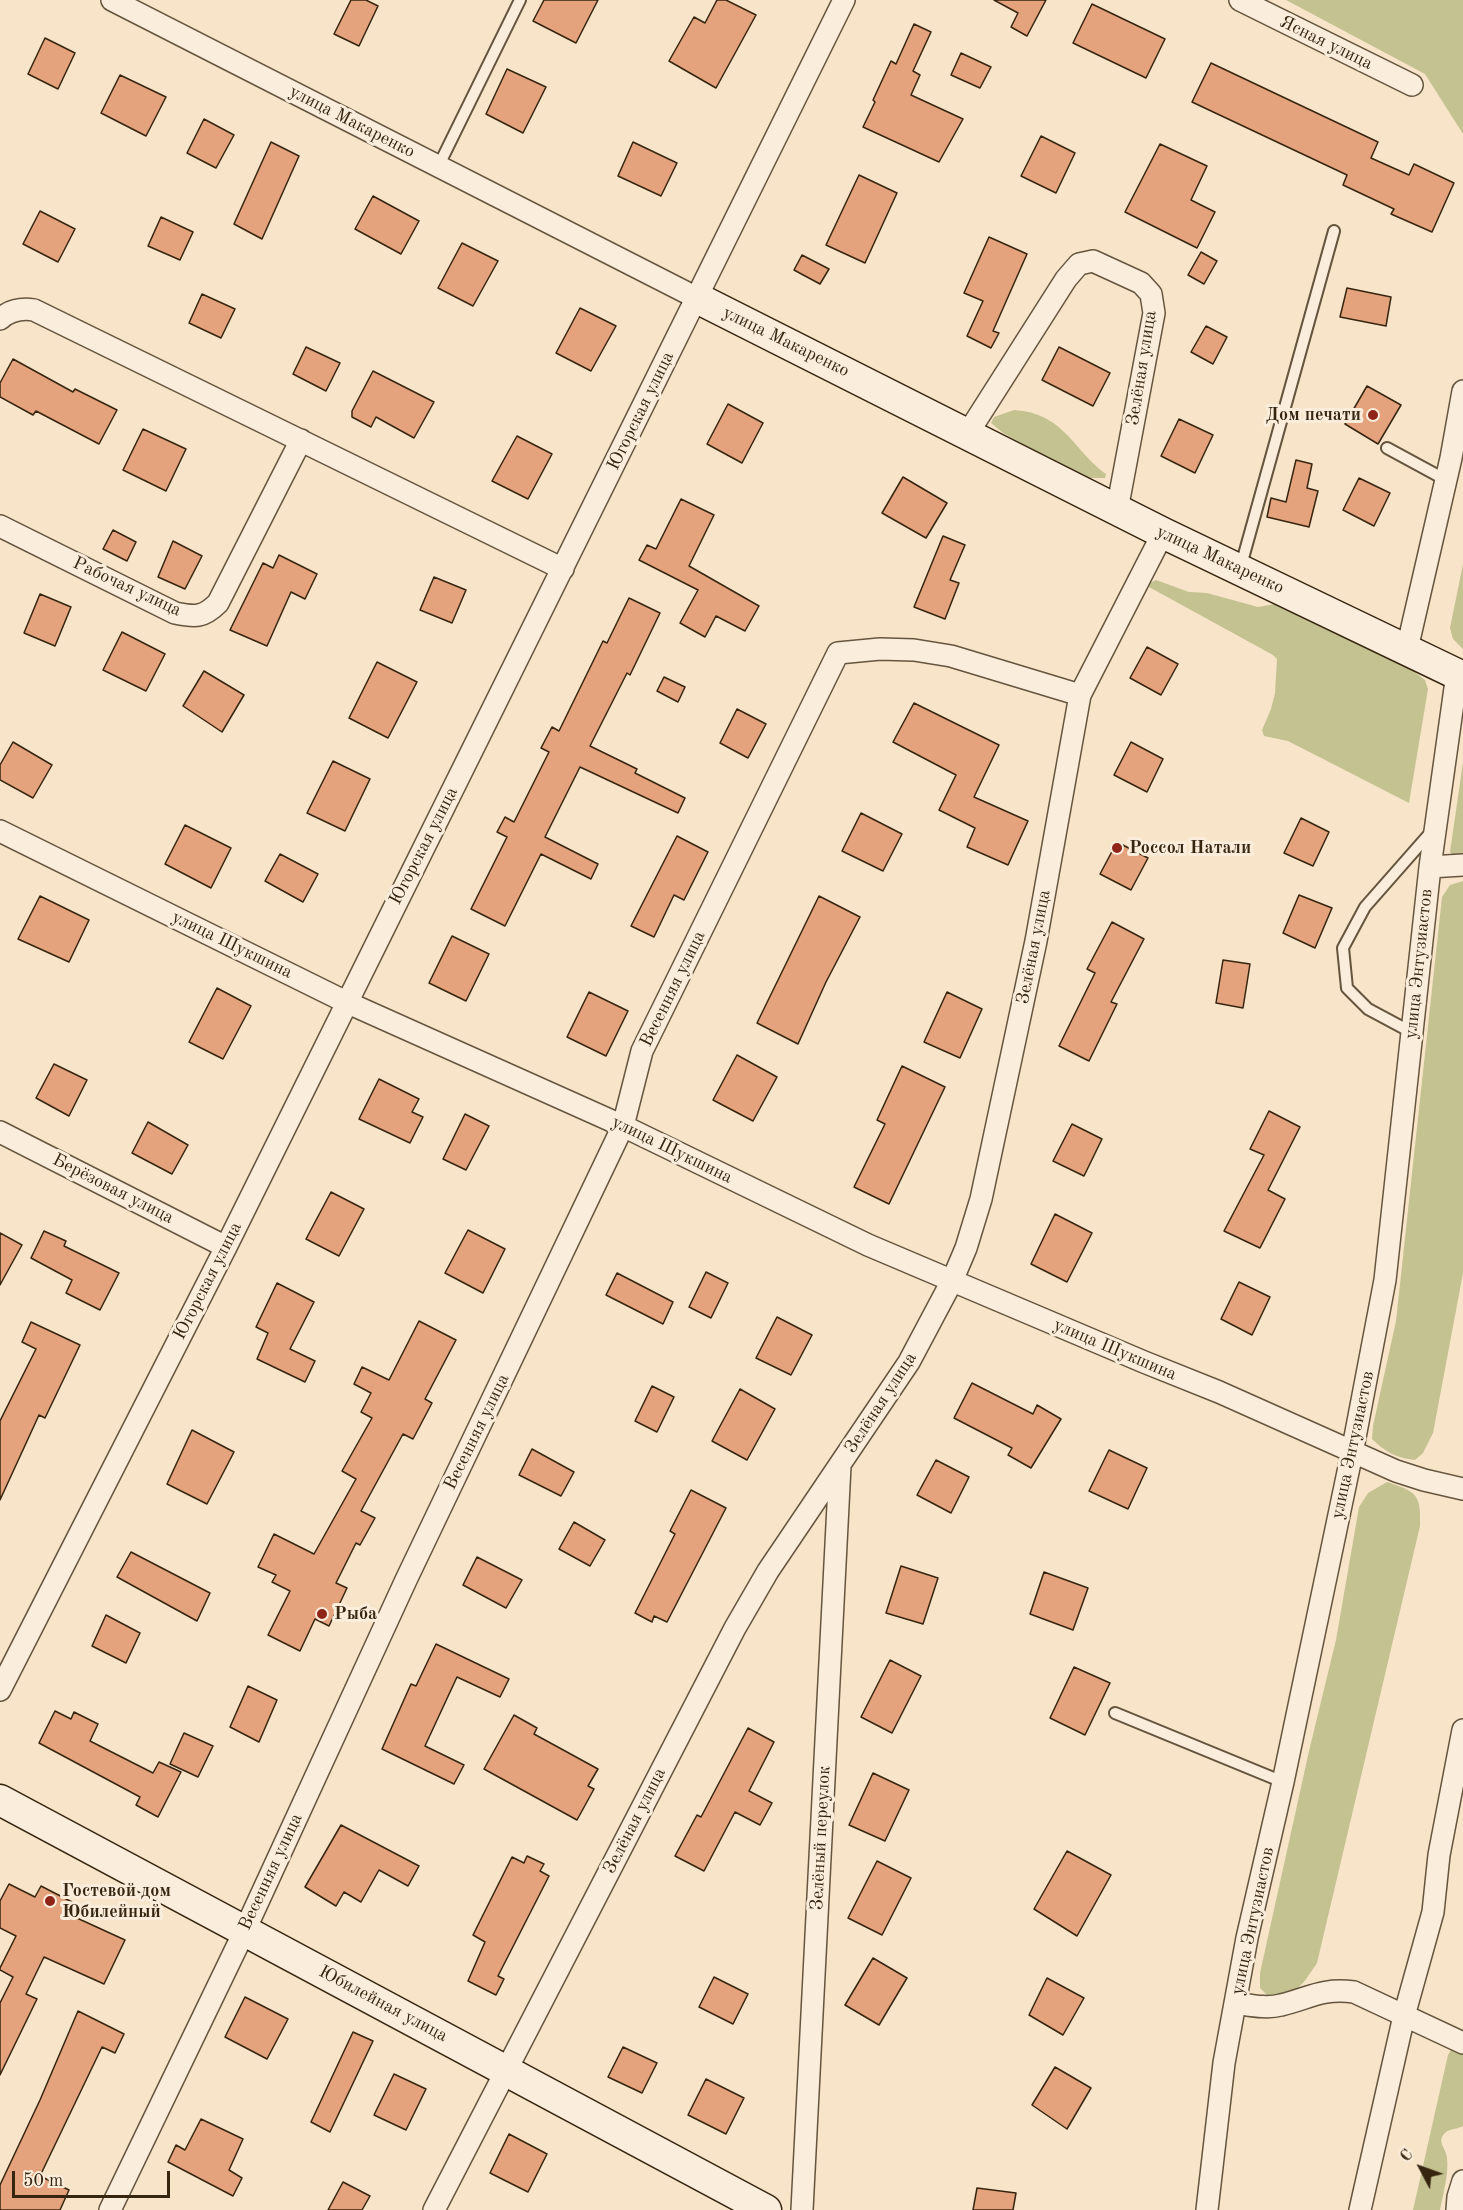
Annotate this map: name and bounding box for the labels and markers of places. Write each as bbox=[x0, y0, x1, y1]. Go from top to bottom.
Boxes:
place label: Дом печати bbox=[1266, 404, 1361, 426]
marker: Дом печати bbox=[1366, 408, 1380, 422]
place label: Россол Натали bbox=[1129, 837, 1251, 859]
marker: Россол Натали bbox=[1110, 841, 1124, 855]
place label: Рыба bbox=[334, 1603, 377, 1625]
marker: Рыба bbox=[315, 1607, 329, 1621]
place label: Гостевой дом Юбилейный bbox=[62, 1880, 171, 1922]
marker: Гостевой дом Юбилейный bbox=[43, 1894, 57, 1908]

